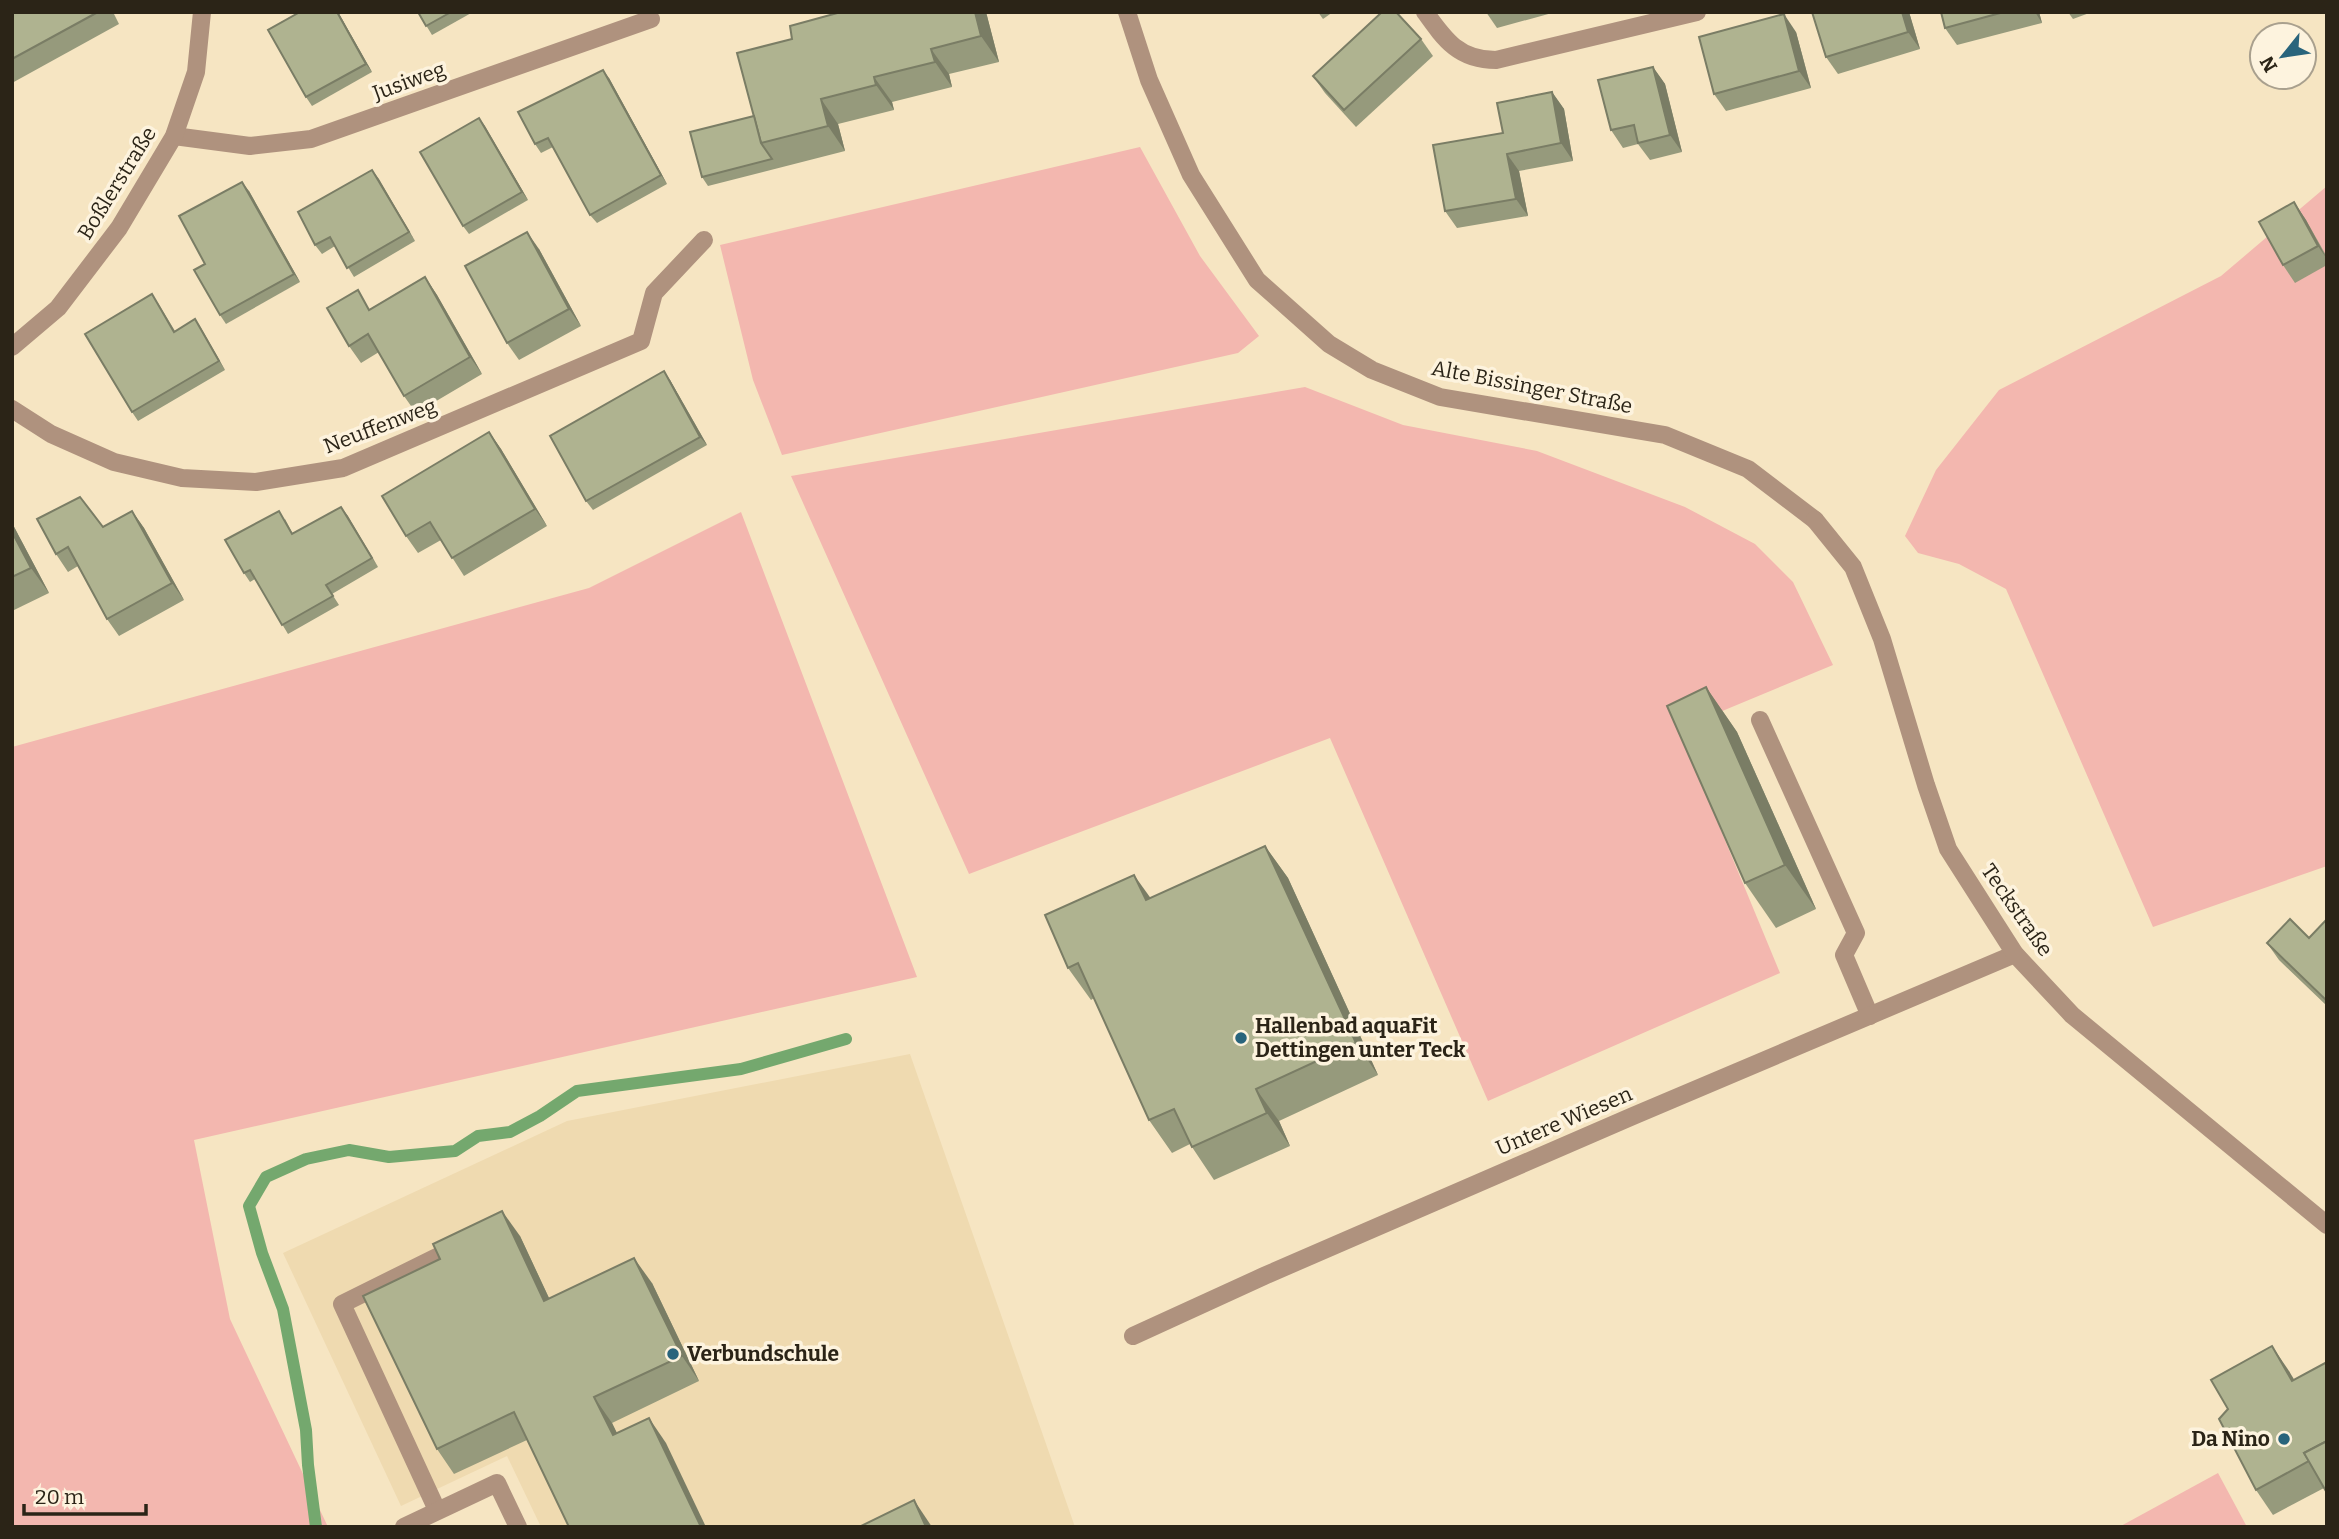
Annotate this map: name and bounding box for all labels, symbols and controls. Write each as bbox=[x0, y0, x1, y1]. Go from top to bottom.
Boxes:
north arrow bbox=[2248, 21, 2318, 91]
text: N bbox=[2255, 52, 2282, 76]
street label: Jusiweg bbox=[368, 56, 449, 106]
street label: Boßlerstraße bbox=[72, 122, 162, 244]
street label: Alte Bissinger Straße bbox=[1429, 355, 1635, 419]
street label: Neuffenweg bbox=[320, 392, 440, 459]
street label: Teckstraße bbox=[1976, 859, 2058, 961]
place label: Hallenbad aquaFit Dettingen unter Teck bbox=[1255, 1013, 1466, 1063]
marker: Hallenbad aquaFit Dettingen unter Teck bbox=[1233, 1030, 1249, 1046]
street label: Untere Wiesen bbox=[1492, 1081, 1636, 1161]
place label: Verbundschule bbox=[687, 1341, 839, 1367]
marker: Verbundschule bbox=[665, 1346, 681, 1362]
place label: Da Nino bbox=[2191, 1426, 2270, 1452]
marker: Da Nino bbox=[2276, 1431, 2292, 1447]
scale bar bbox=[24, 1472, 147, 1516]
text: 20 m bbox=[35, 1484, 84, 1510]

